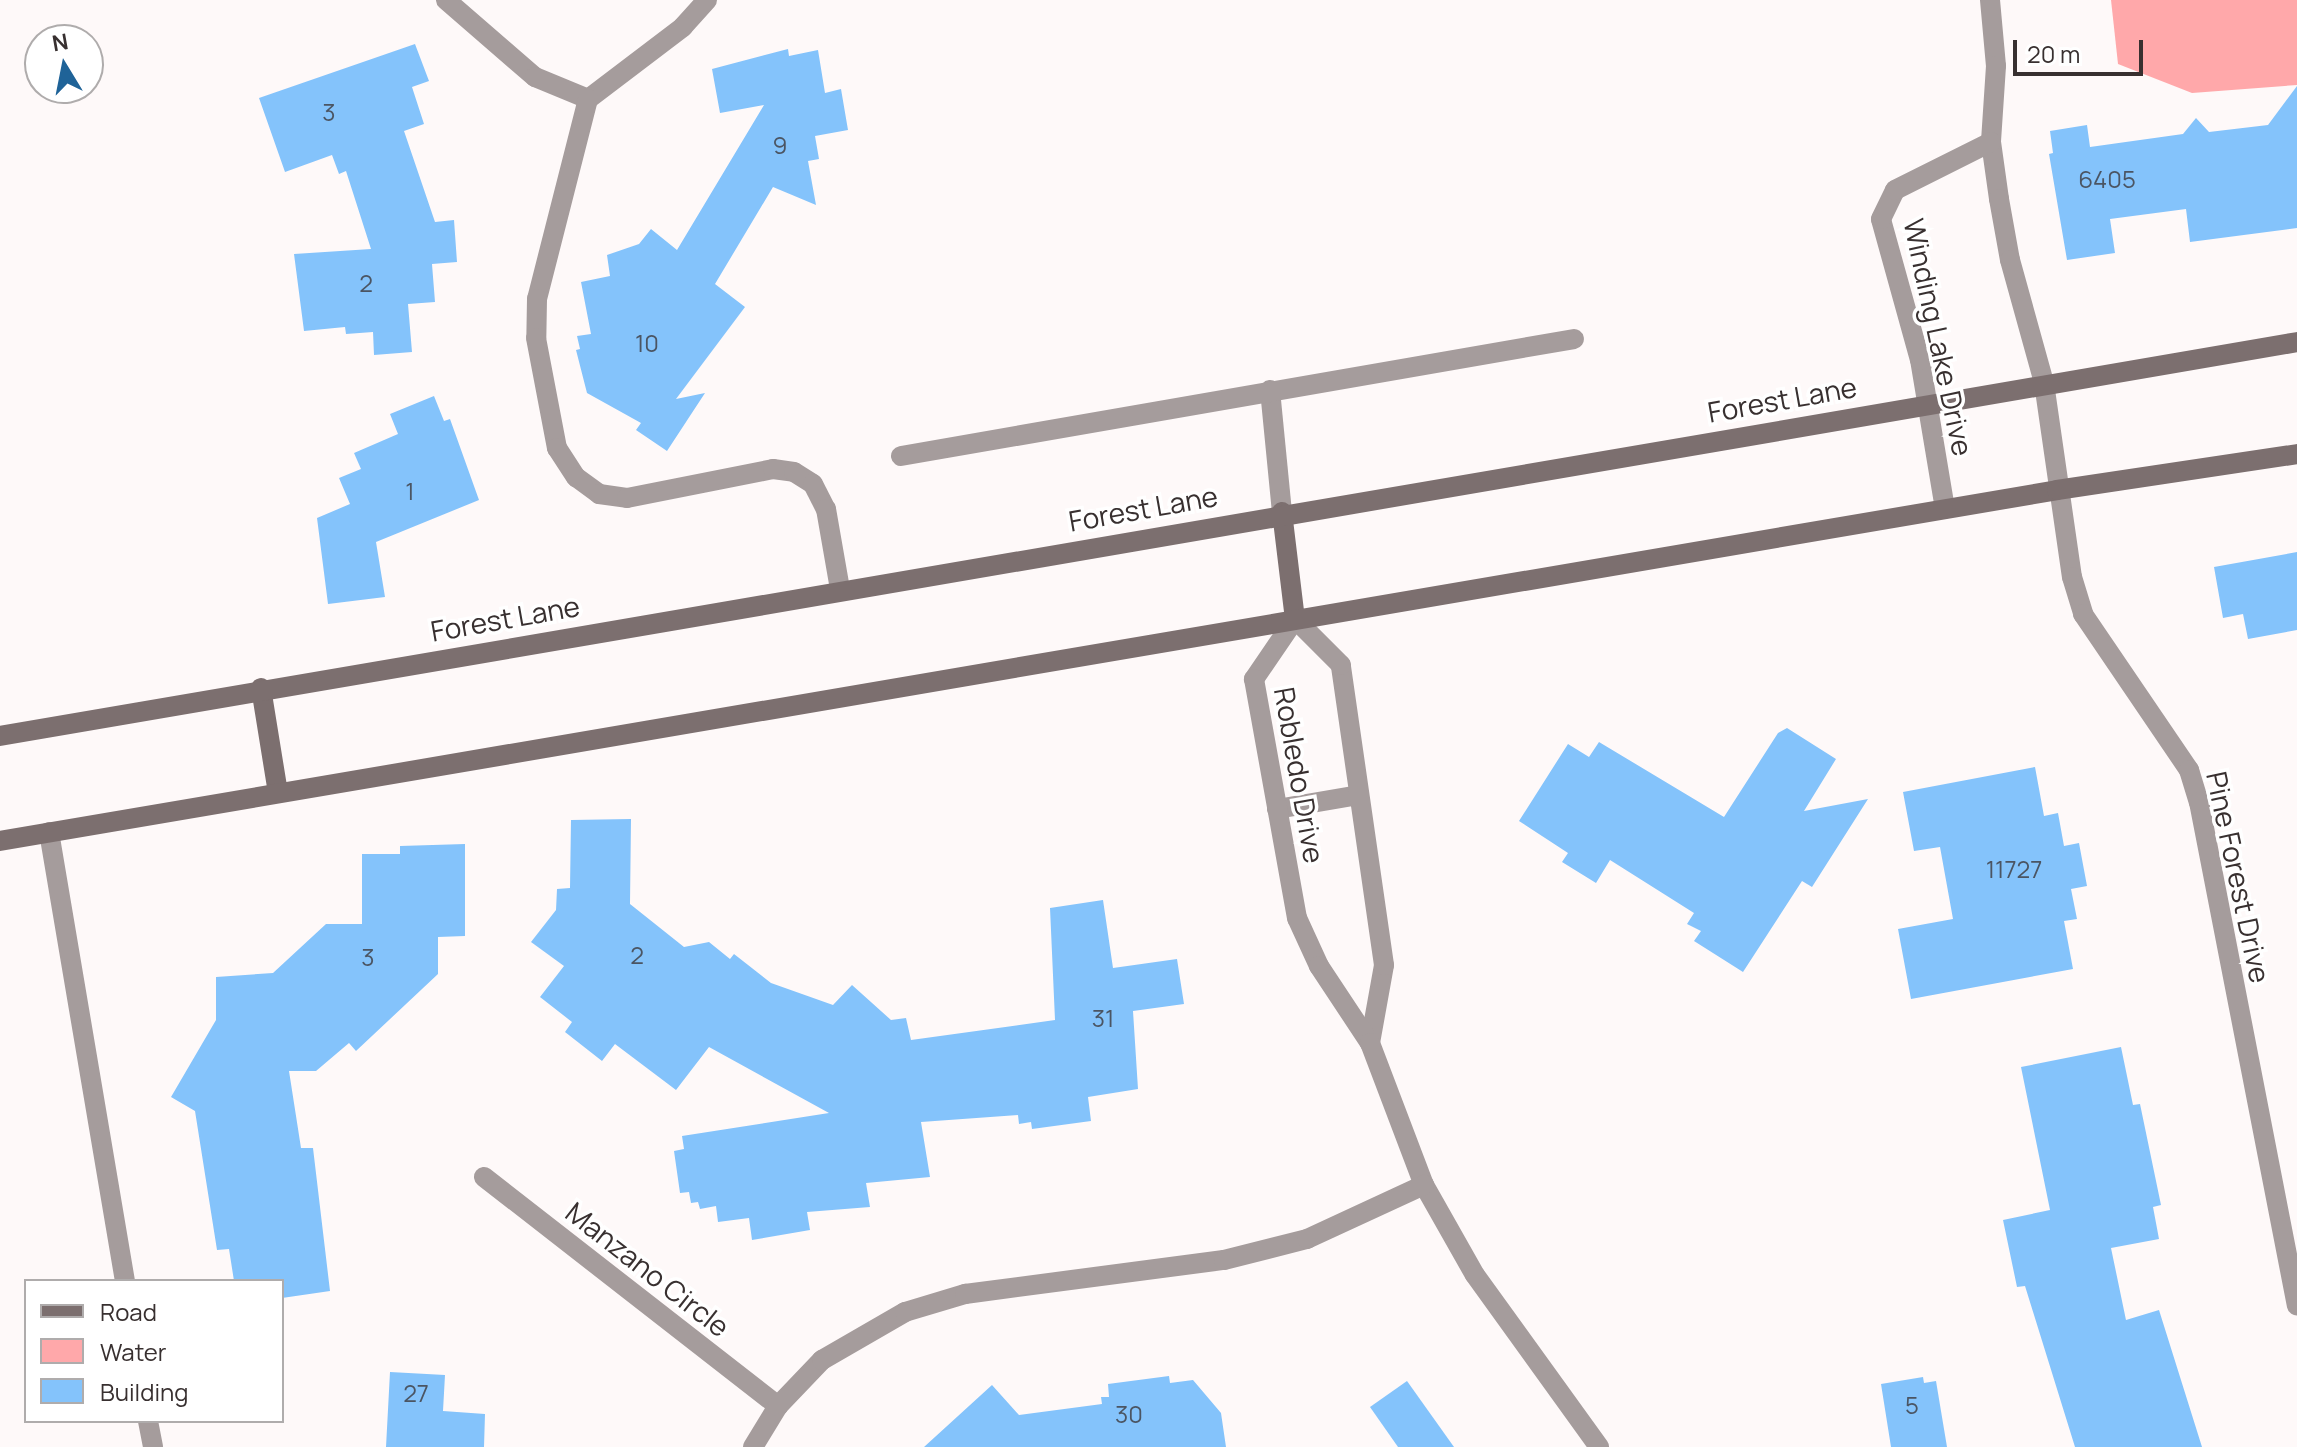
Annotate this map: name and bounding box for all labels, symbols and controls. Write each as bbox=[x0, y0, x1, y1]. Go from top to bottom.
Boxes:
north arrow bbox=[24, 24, 104, 104]
scale bar bbox=[2017, 24, 2147, 74]
text: N bbox=[50, 26, 71, 58]
text: 20 m bbox=[2027, 37, 2080, 70]
house number: 3 bbox=[322, 98, 336, 126]
house number: 9 bbox=[773, 131, 787, 159]
house number: 6405 bbox=[2078, 165, 2136, 193]
street label: Winding Lake Drive bbox=[1897, 215, 1981, 459]
house number: 2 bbox=[359, 269, 373, 297]
house number: 10 bbox=[635, 329, 659, 357]
street label: Forest Lane bbox=[1705, 369, 1859, 429]
house number: 1 bbox=[405, 477, 415, 505]
street label: Forest Lane bbox=[1066, 478, 1220, 538]
street label: Forest Lane bbox=[428, 588, 582, 648]
street label: Robledo Drive bbox=[1268, 684, 1332, 866]
street label: Pine Forest Drive bbox=[2200, 768, 2278, 986]
house number: 11727 bbox=[1986, 855, 2042, 883]
house number: 2 bbox=[630, 941, 644, 969]
house number: 3 bbox=[361, 943, 375, 971]
house number: 31 bbox=[1092, 1004, 1114, 1032]
street label: Manzano Circle bbox=[560, 1195, 736, 1343]
legend bbox=[24, 1279, 284, 1423]
text: Road bbox=[100, 1295, 157, 1328]
text: Water bbox=[100, 1335, 167, 1368]
text: Building bbox=[100, 1375, 188, 1408]
house number: 27 bbox=[403, 1379, 429, 1407]
house number: 5 bbox=[1905, 1391, 1919, 1419]
house number: 30 bbox=[1115, 1400, 1143, 1428]

